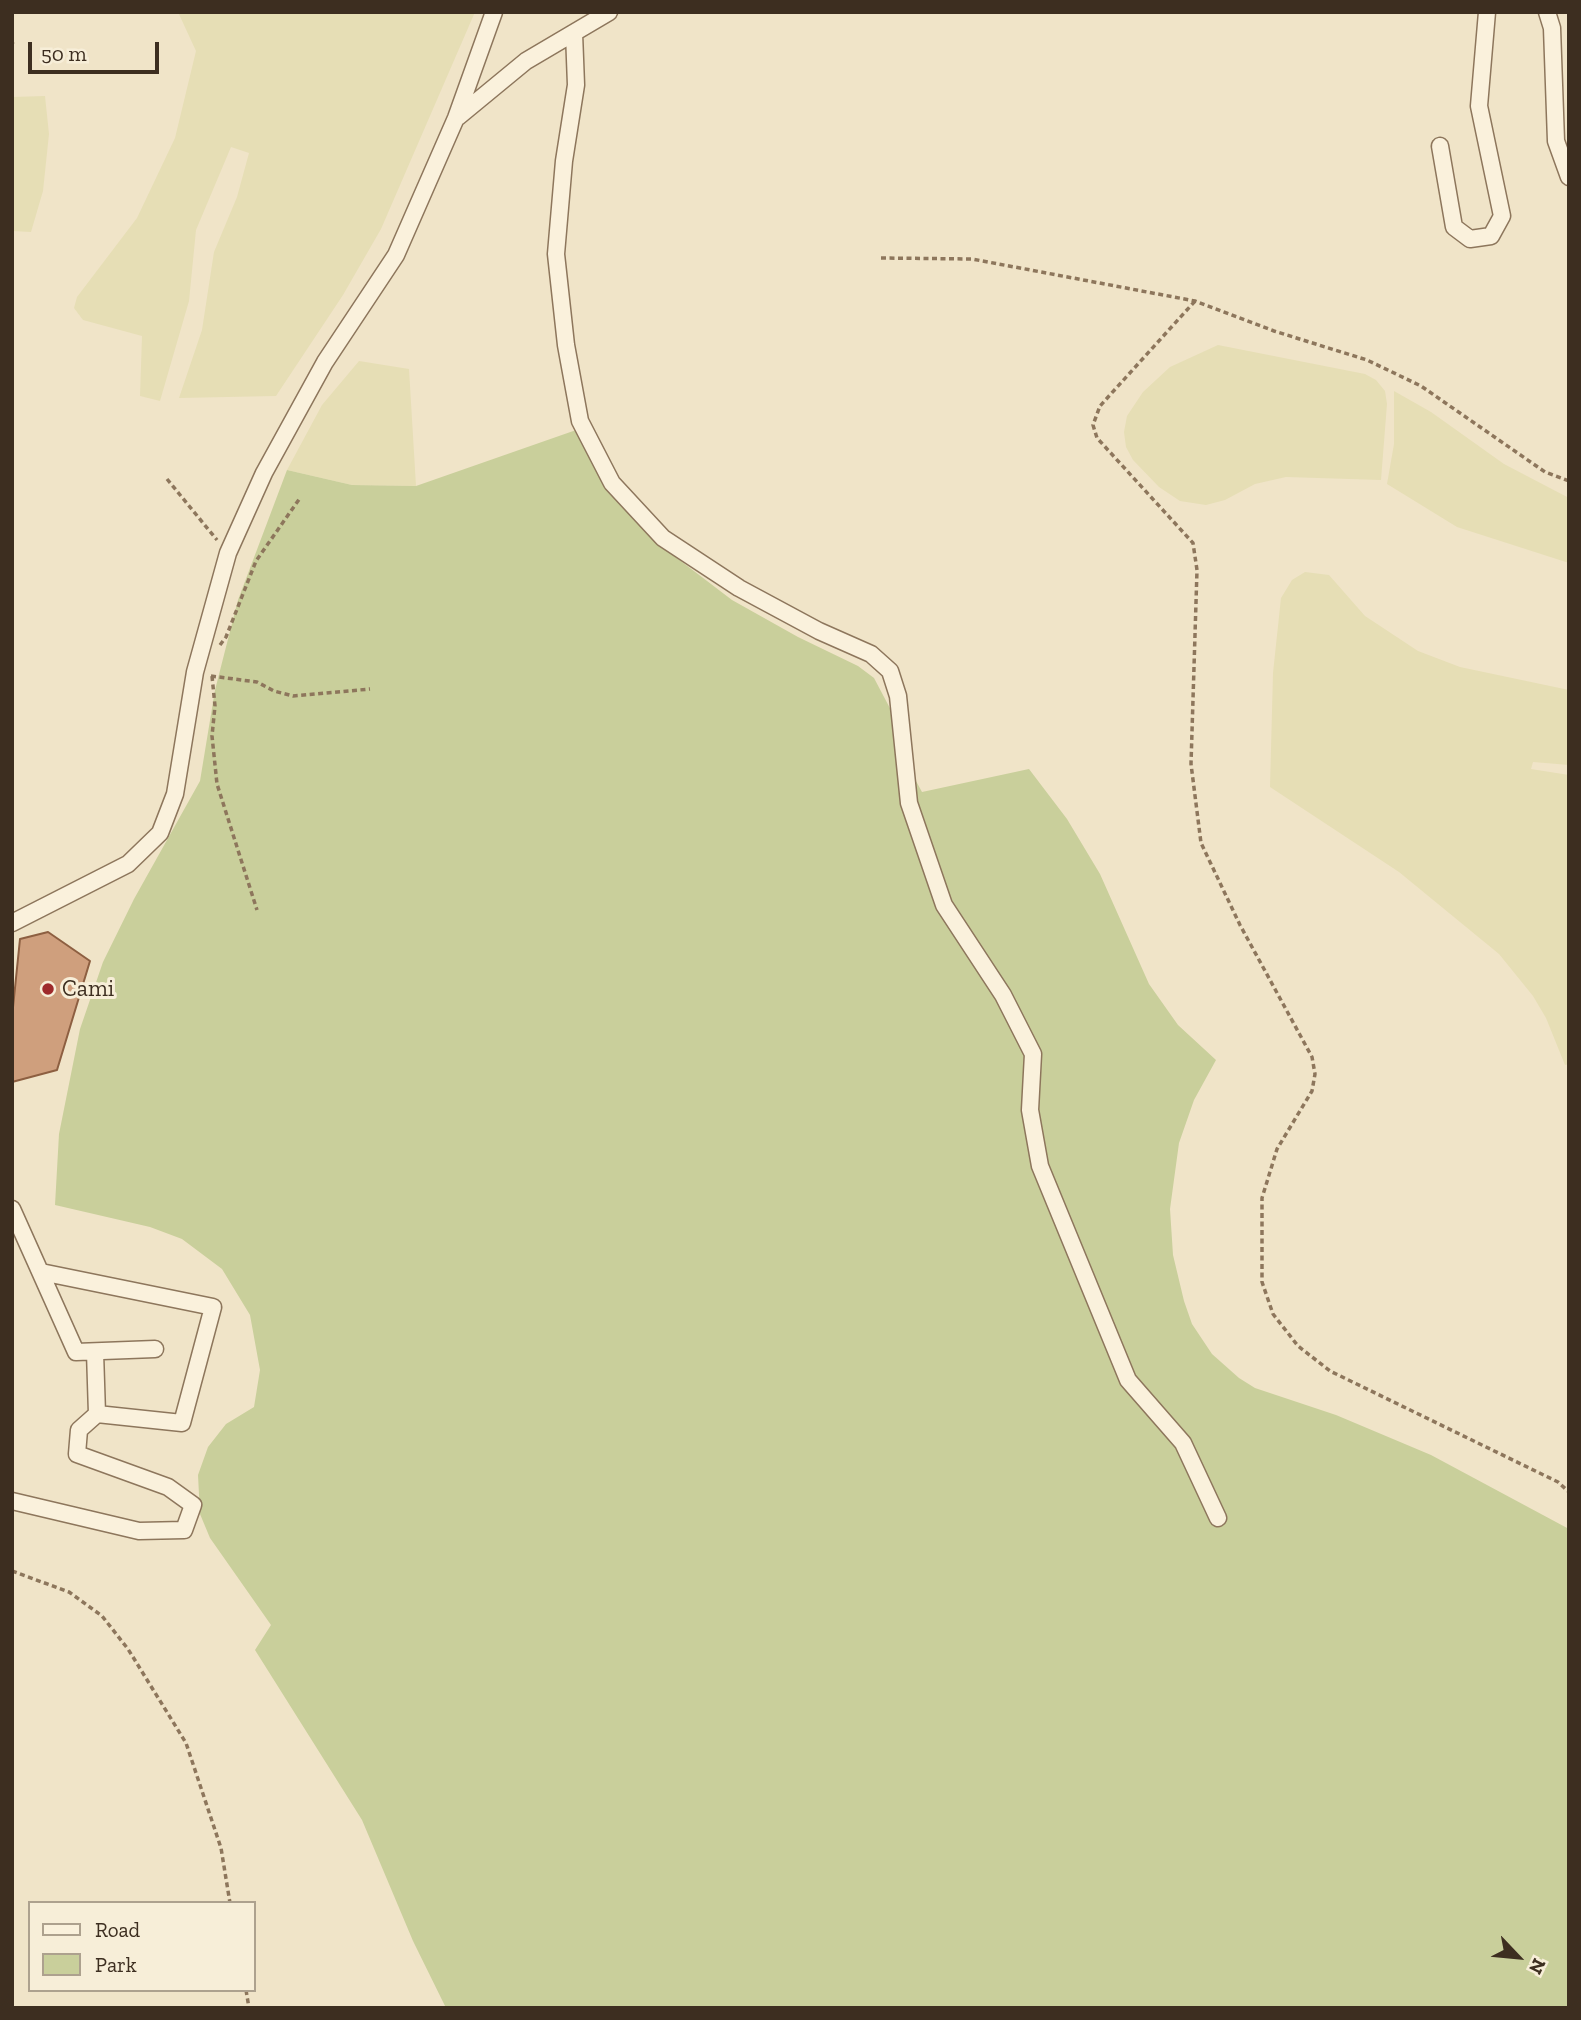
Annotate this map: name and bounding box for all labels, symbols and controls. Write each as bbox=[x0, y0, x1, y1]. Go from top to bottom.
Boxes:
scale bar bbox=[32, 28, 163, 72]
text: 50 m bbox=[41, 41, 87, 66]
place label: Cami bbox=[62, 975, 114, 1003]
marker: Cami bbox=[40, 981, 56, 997]
legend bbox=[28, 1901, 256, 1992]
text: Road bbox=[95, 1917, 140, 1942]
north arrow bbox=[1483, 1922, 1553, 1992]
text: Park bbox=[95, 1952, 137, 1977]
text: N bbox=[1524, 1955, 1551, 1978]

